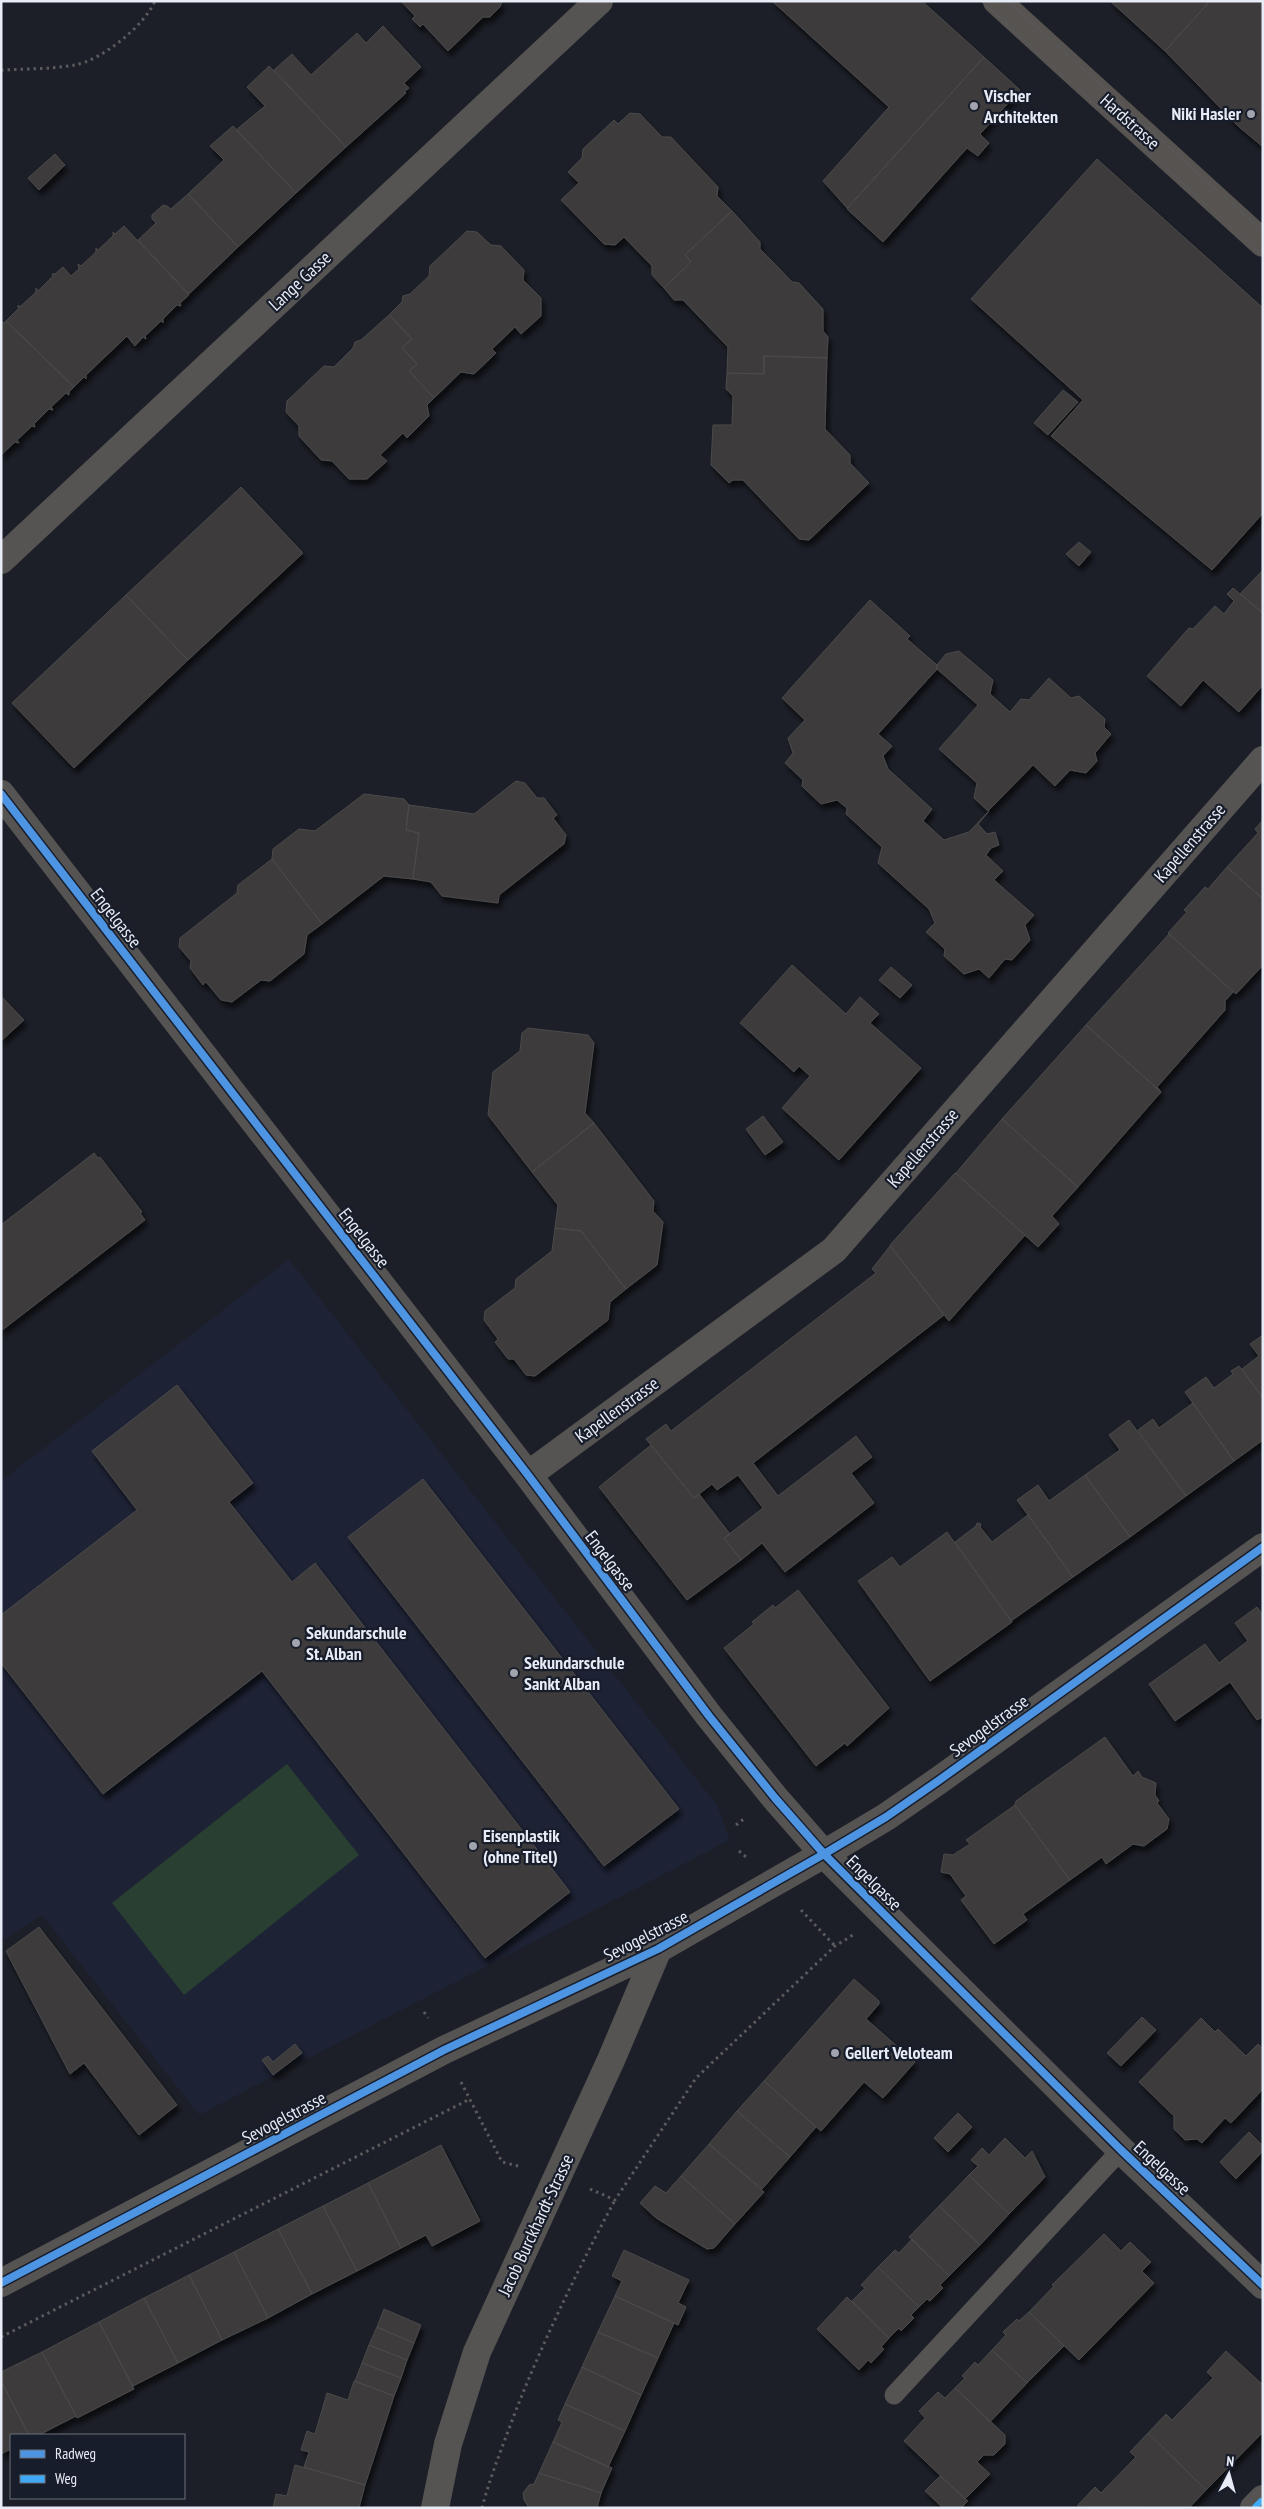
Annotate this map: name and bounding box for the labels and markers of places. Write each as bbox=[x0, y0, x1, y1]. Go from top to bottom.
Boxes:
place label: Vischer Architekten bbox=[983, 84, 1058, 128]
marker: Vischer Architekten bbox=[968, 100, 980, 112]
place label: Niki Hasler bbox=[1171, 102, 1242, 125]
marker: Niki Hasler bbox=[1245, 108, 1257, 120]
place label: Sekundarschule St. Alban bbox=[306, 1621, 407, 1665]
marker: Sekundarschule St. Alban bbox=[290, 1637, 302, 1649]
place label: Sekundarschule Sankt Alban bbox=[524, 1651, 625, 1695]
marker: Sekundarschule Sankt Alban bbox=[508, 1667, 520, 1679]
place label: Eisenplastik (ohne Titel) bbox=[483, 1824, 560, 1868]
marker: Eisenplastik (ohne Titel) bbox=[467, 1840, 479, 1852]
place label: Gellert Veloteam bbox=[845, 2041, 953, 2064]
marker: Gellert Veloteam bbox=[829, 2047, 841, 2059]

